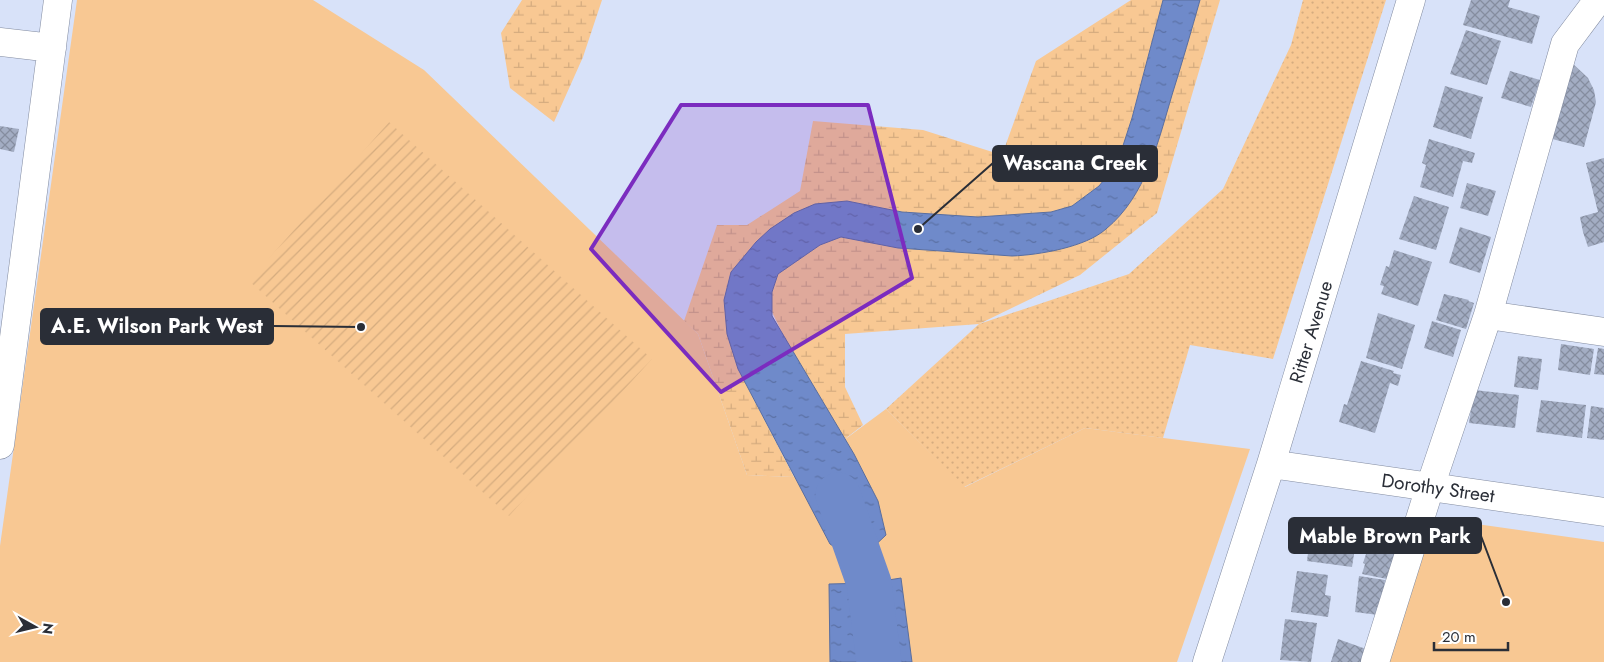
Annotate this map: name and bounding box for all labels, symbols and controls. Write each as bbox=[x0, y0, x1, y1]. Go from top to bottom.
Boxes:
callout: Wascana Creek bbox=[993, 146, 1157, 181]
text: Wascana Creek bbox=[1003, 149, 1148, 178]
street label: Ritter Avenue bbox=[1283, 277, 1339, 387]
callout: A.E. Wilson Park West bbox=[41, 309, 273, 344]
text: A.E. Wilson Park West bbox=[50, 312, 264, 341]
street label: Dorothy Street bbox=[1380, 467, 1497, 509]
callout: Mable Brown Park bbox=[1289, 518, 1481, 553]
text: Mable Brown Park bbox=[1299, 522, 1471, 551]
north arrow bbox=[10, 602, 60, 652]
scale bar bbox=[1434, 620, 1508, 652]
text: N bbox=[37, 622, 59, 636]
text: 20 m bbox=[1442, 626, 1476, 648]

